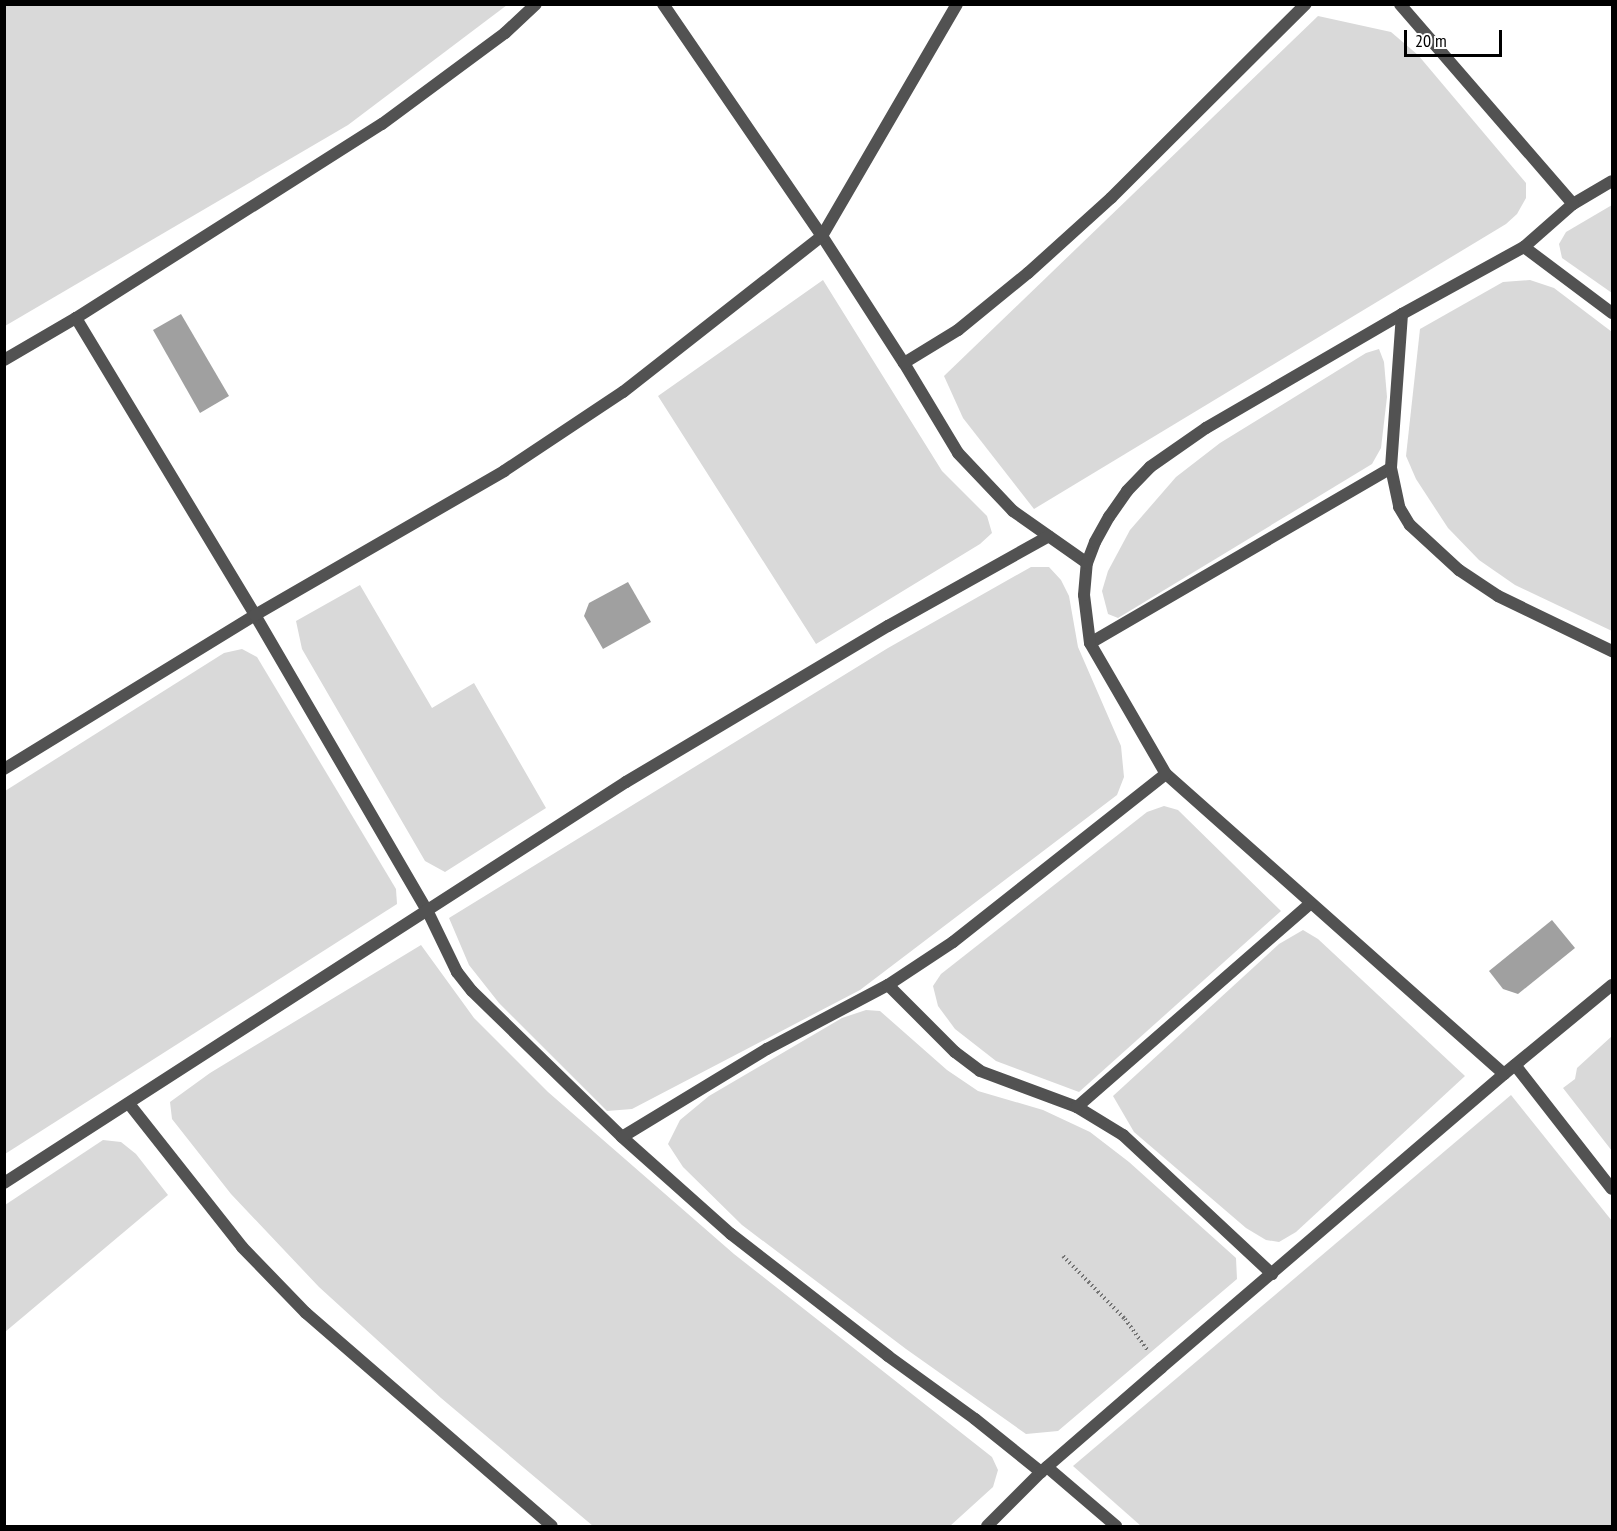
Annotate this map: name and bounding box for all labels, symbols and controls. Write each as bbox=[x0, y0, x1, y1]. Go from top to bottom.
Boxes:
scale bar bbox=[1407, 18, 1504, 56]
text: 20 m bbox=[1415, 29, 1447, 52]

